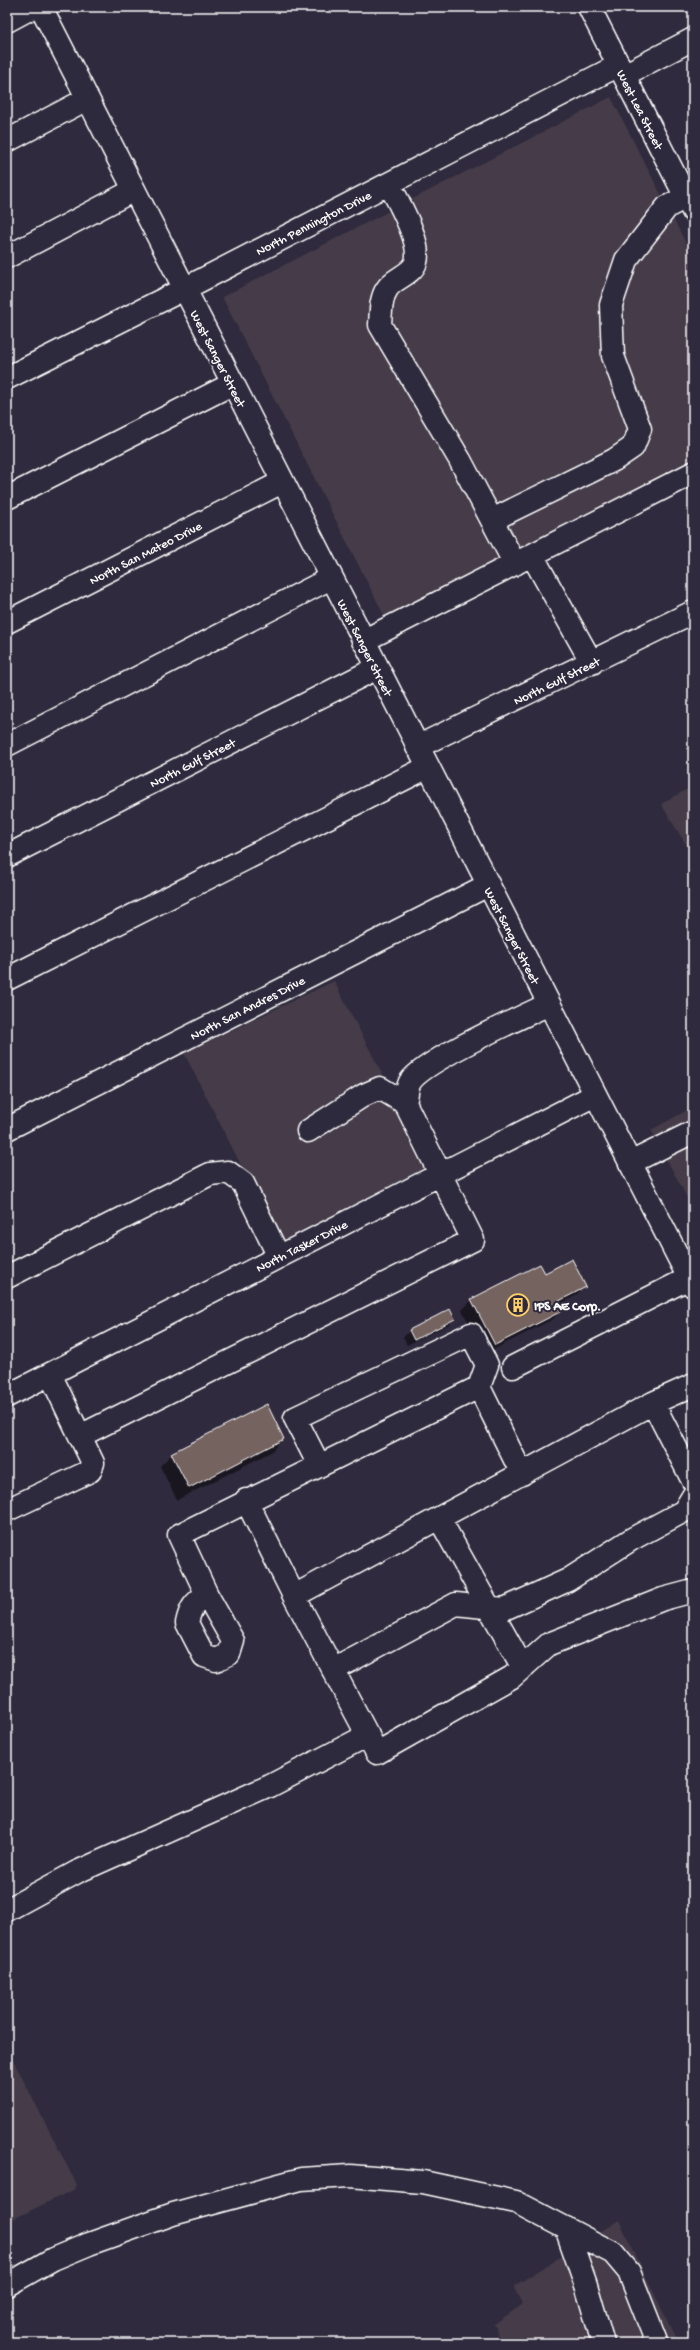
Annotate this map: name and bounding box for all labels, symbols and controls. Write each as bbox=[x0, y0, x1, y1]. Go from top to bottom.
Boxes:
street label: West Lea Street bbox=[612, 68, 666, 154]
street label: North Pennington Drive bbox=[254, 188, 375, 260]
street label: West Sanger Street bbox=[186, 308, 248, 412]
street label: North San Mateo Drive bbox=[87, 519, 205, 589]
street label: West Sanger Street bbox=[333, 597, 395, 701]
street label: North Gulf Street bbox=[512, 654, 604, 710]
street label: North Gulf Street bbox=[148, 735, 240, 792]
street label: West Sanger Street bbox=[480, 885, 542, 989]
street label: North San Andres Drive bbox=[188, 974, 308, 1045]
street label: North Tasker Drive bbox=[254, 1218, 351, 1277]
building icon: IPS AE Corp. bbox=[505, 1292, 531, 1318]
place label: IPS AE Corp. bbox=[534, 1300, 601, 1316]

